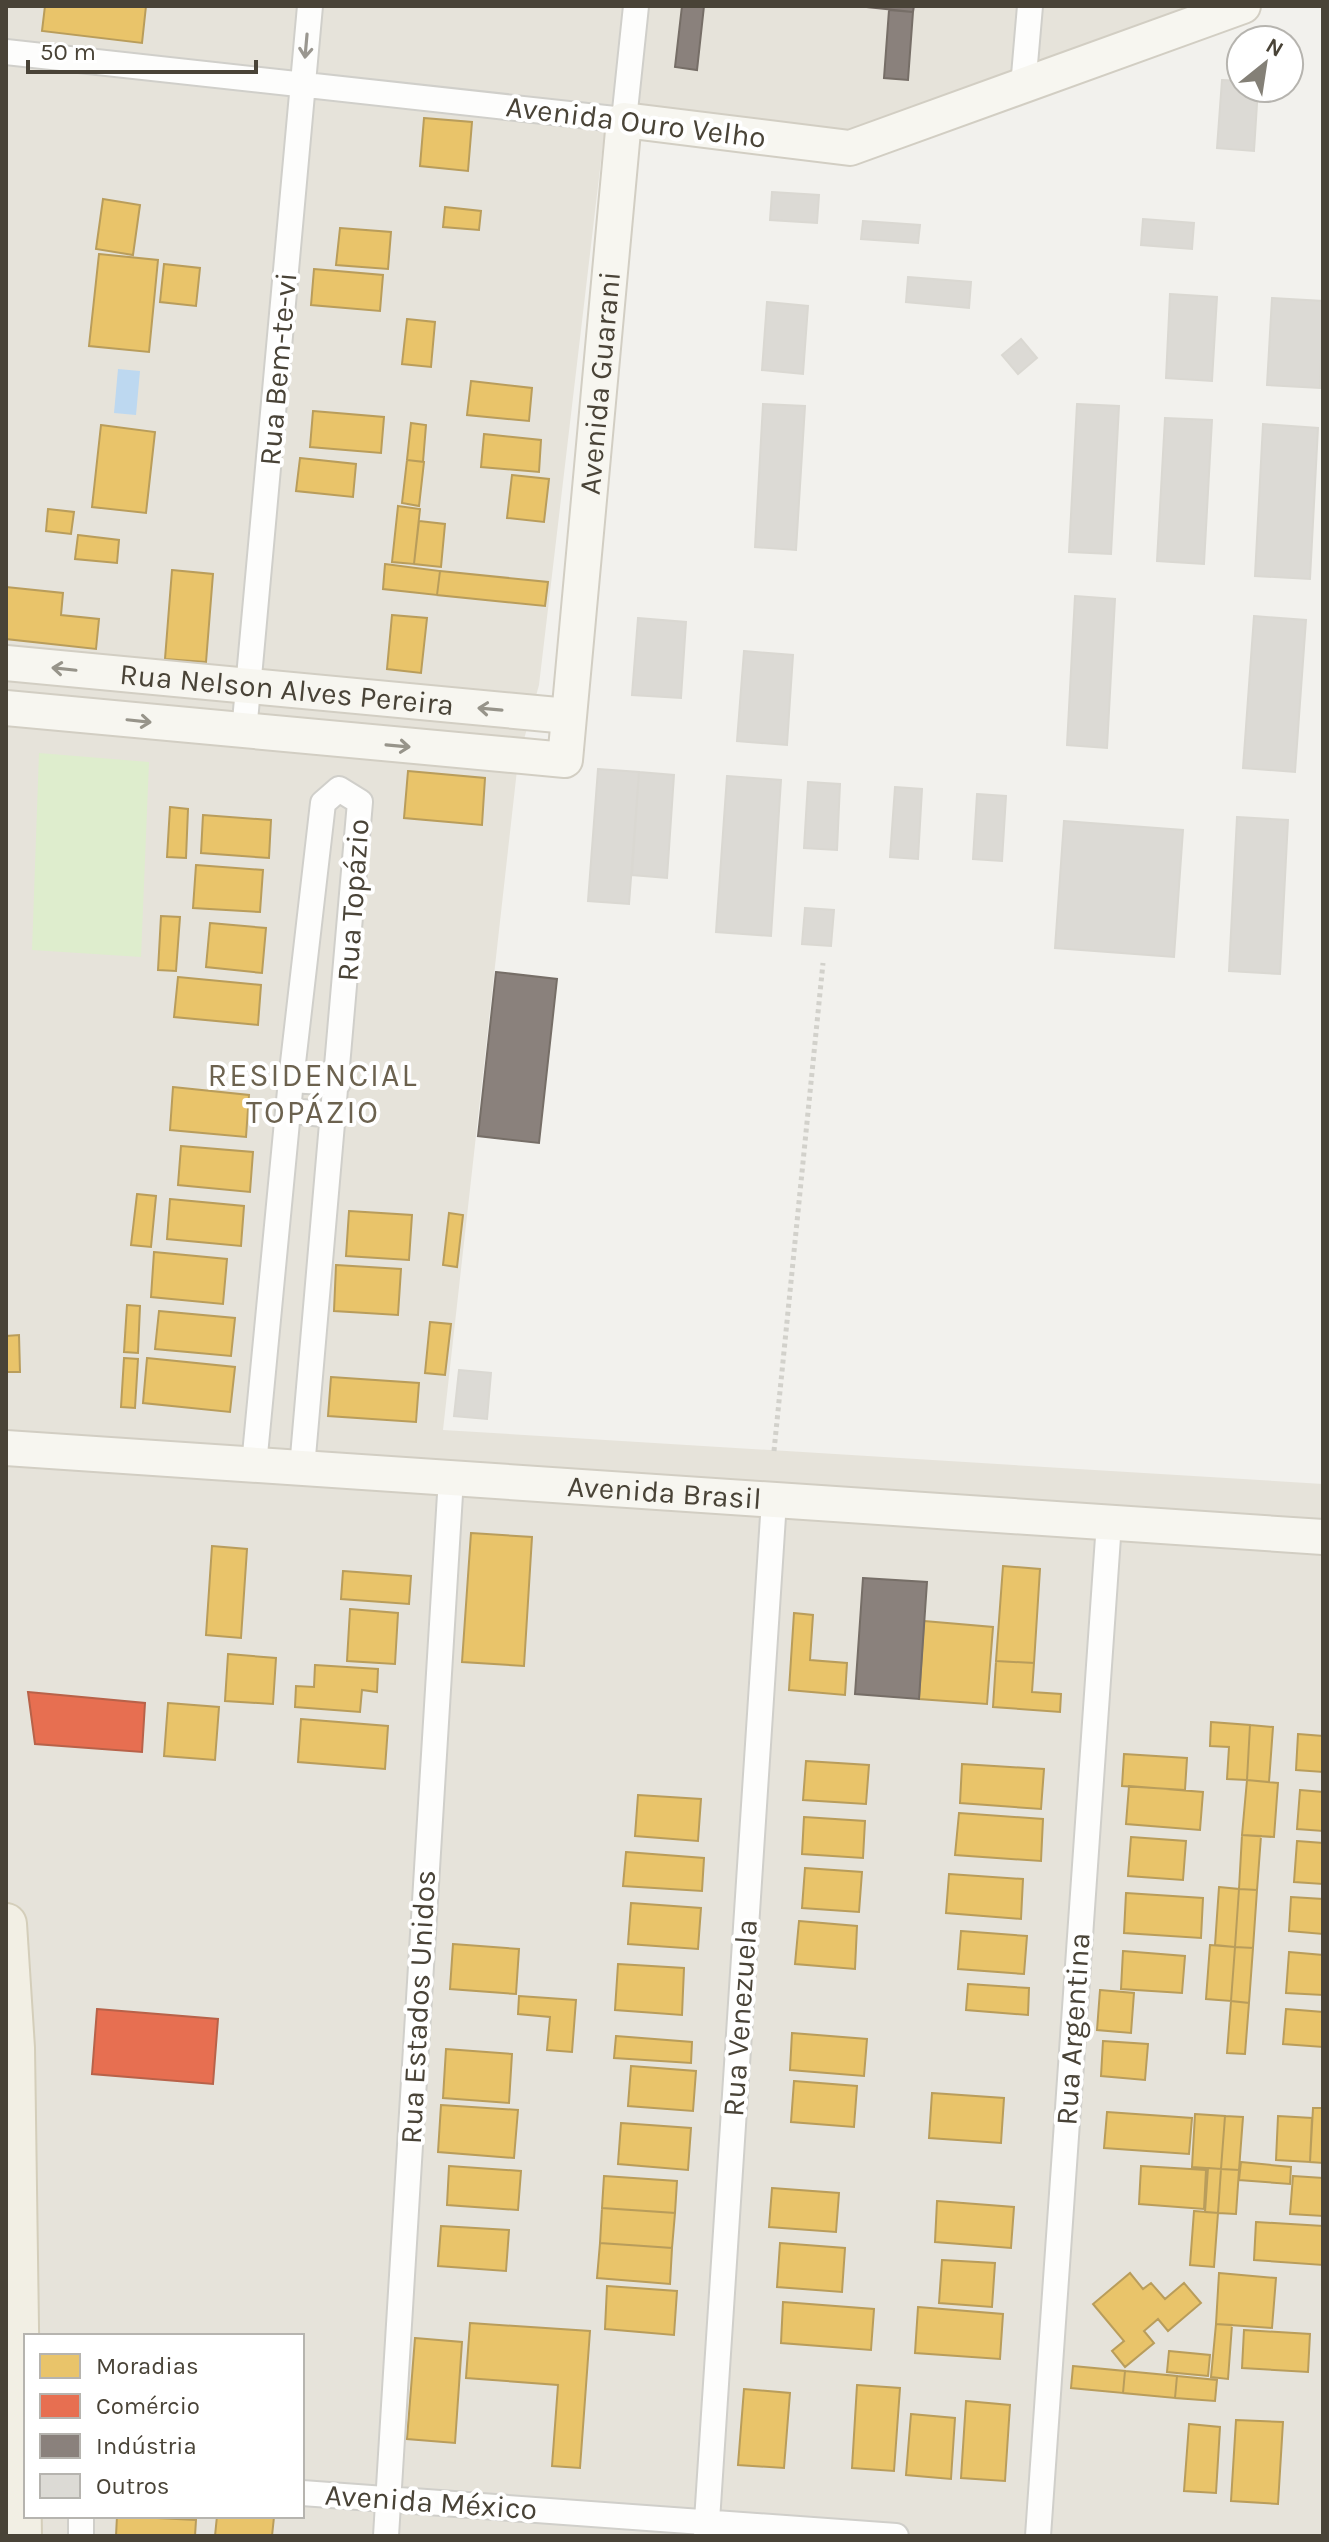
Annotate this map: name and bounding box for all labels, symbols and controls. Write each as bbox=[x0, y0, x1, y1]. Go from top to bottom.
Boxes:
scale bar bbox=[28, 24, 256, 74]
north arrow bbox=[1225, 24, 1305, 104]
one-way arrow bbox=[299, 32, 314, 59]
text: N bbox=[1261, 32, 1288, 63]
text: 50 m bbox=[40, 38, 96, 66]
street label: Avenida Ouro Velho bbox=[504, 88, 768, 156]
street label: Avenida Guarani bbox=[572, 270, 628, 496]
street label: Rua Bem-te-vi bbox=[252, 271, 304, 467]
street label: Rua Nelson Alves Pereira bbox=[118, 656, 456, 723]
one-way arrow bbox=[51, 661, 78, 676]
one-way arrow bbox=[477, 701, 504, 716]
one-way arrow bbox=[125, 714, 152, 729]
one-way arrow bbox=[384, 738, 411, 753]
street label: Rua Topázio bbox=[329, 818, 377, 982]
district label: RESIDENCIAL TOPÁZIO bbox=[208, 1057, 418, 1131]
street label: Avenida Brasil bbox=[566, 1468, 763, 1517]
street label: Rua Estados Unidos bbox=[393, 1869, 443, 2145]
street label: Rua Venezuela bbox=[715, 1918, 765, 2118]
street label: Rua Argentina bbox=[1048, 1931, 1098, 2127]
legend bbox=[24, 2334, 304, 2518]
text: Moradias bbox=[96, 2352, 199, 2380]
text: Comércio bbox=[96, 2392, 200, 2420]
text: Indústria bbox=[96, 2432, 197, 2460]
text: Outros bbox=[96, 2472, 169, 2500]
street label: Avenida México bbox=[324, 2477, 538, 2527]

